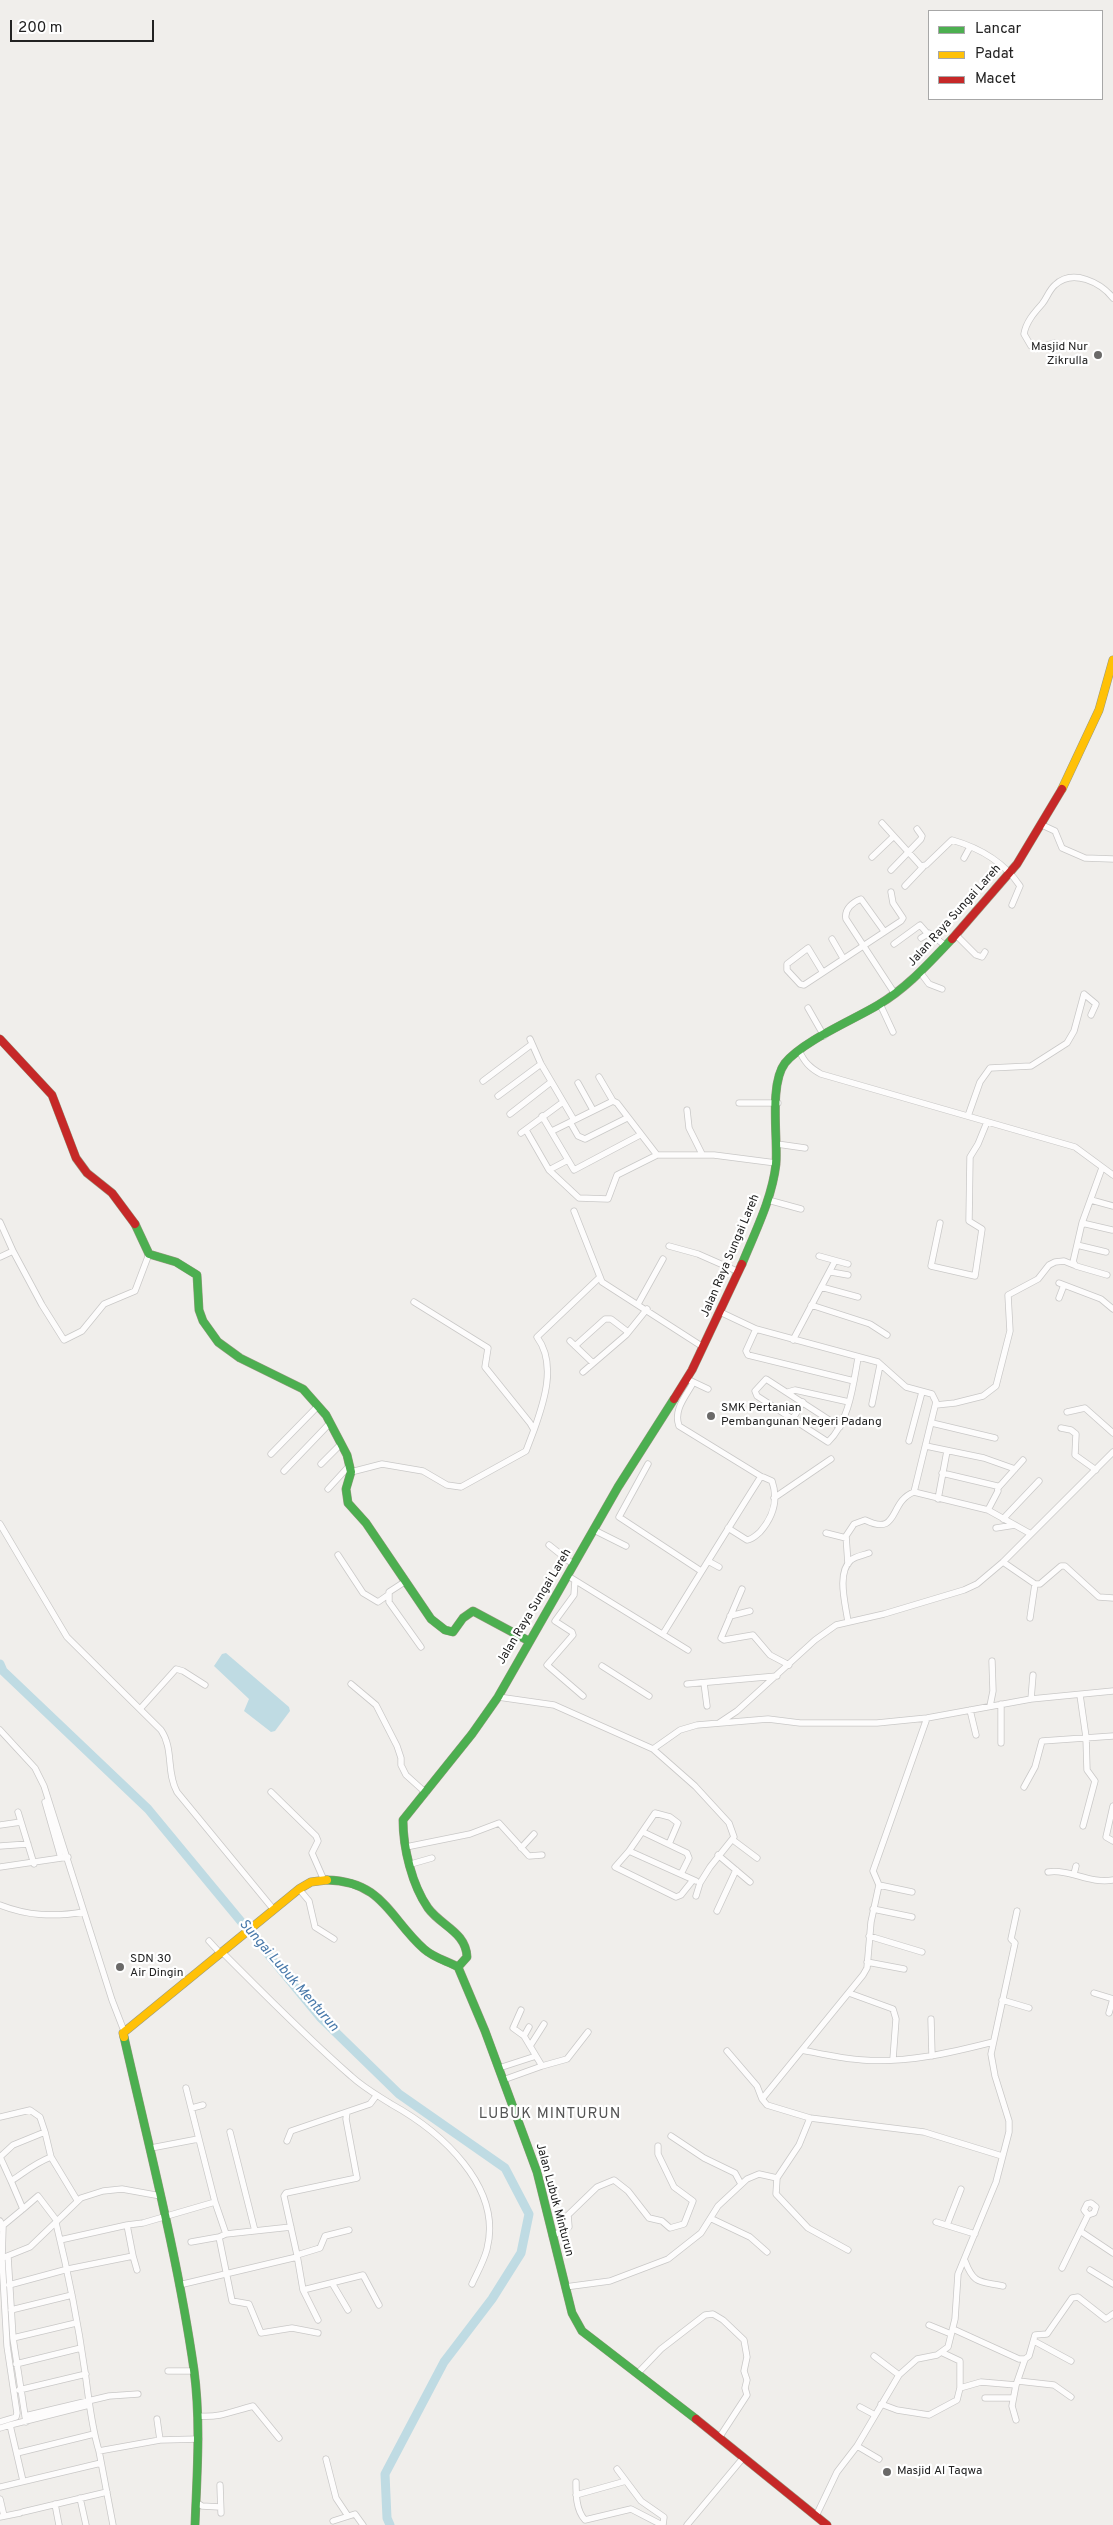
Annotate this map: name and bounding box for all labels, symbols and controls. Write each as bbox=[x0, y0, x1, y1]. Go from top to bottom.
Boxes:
scale bar bbox=[12, 10, 156, 42]
legend bbox=[928, 10, 1103, 100]
text: 200 m bbox=[18, 19, 63, 38]
text: Lancar bbox=[975, 20, 1021, 39]
text: Padat bbox=[975, 45, 1014, 64]
text: Macet bbox=[975, 70, 1016, 89]
place label: Masjid Nur Zikrulla bbox=[1031, 341, 1088, 369]
marker: Masjid Nur Zikrulla bbox=[1092, 349, 1104, 361]
street label: Jalan Raya Sungai Lareh bbox=[905, 862, 1005, 970]
street label: Jalan Raya Sungai Lareh bbox=[699, 1192, 763, 1320]
place label: SMK Pertanian Pembangunan Negeri Padang bbox=[721, 1402, 882, 1430]
marker: SMK Pertanian Pembangunan Negeri Padang bbox=[705, 1410, 717, 1422]
street label: Jalan Raya Sungai Lareh bbox=[495, 1547, 575, 1667]
water label: Sungai Lubuk Menturun bbox=[235, 1916, 341, 2036]
place label: SDN 30 Air Dingin bbox=[130, 1953, 183, 1981]
marker: SDN 30 Air Dingin bbox=[114, 1961, 126, 1973]
district label: LUBUK MINTURUN bbox=[477, 2106, 623, 2124]
street label: Jalan Lubuk Minturun bbox=[532, 2142, 576, 2258]
place label: Masjid Al Taqwa bbox=[897, 2465, 982, 2479]
marker: Masjid Al Taqwa bbox=[881, 2466, 893, 2478]

